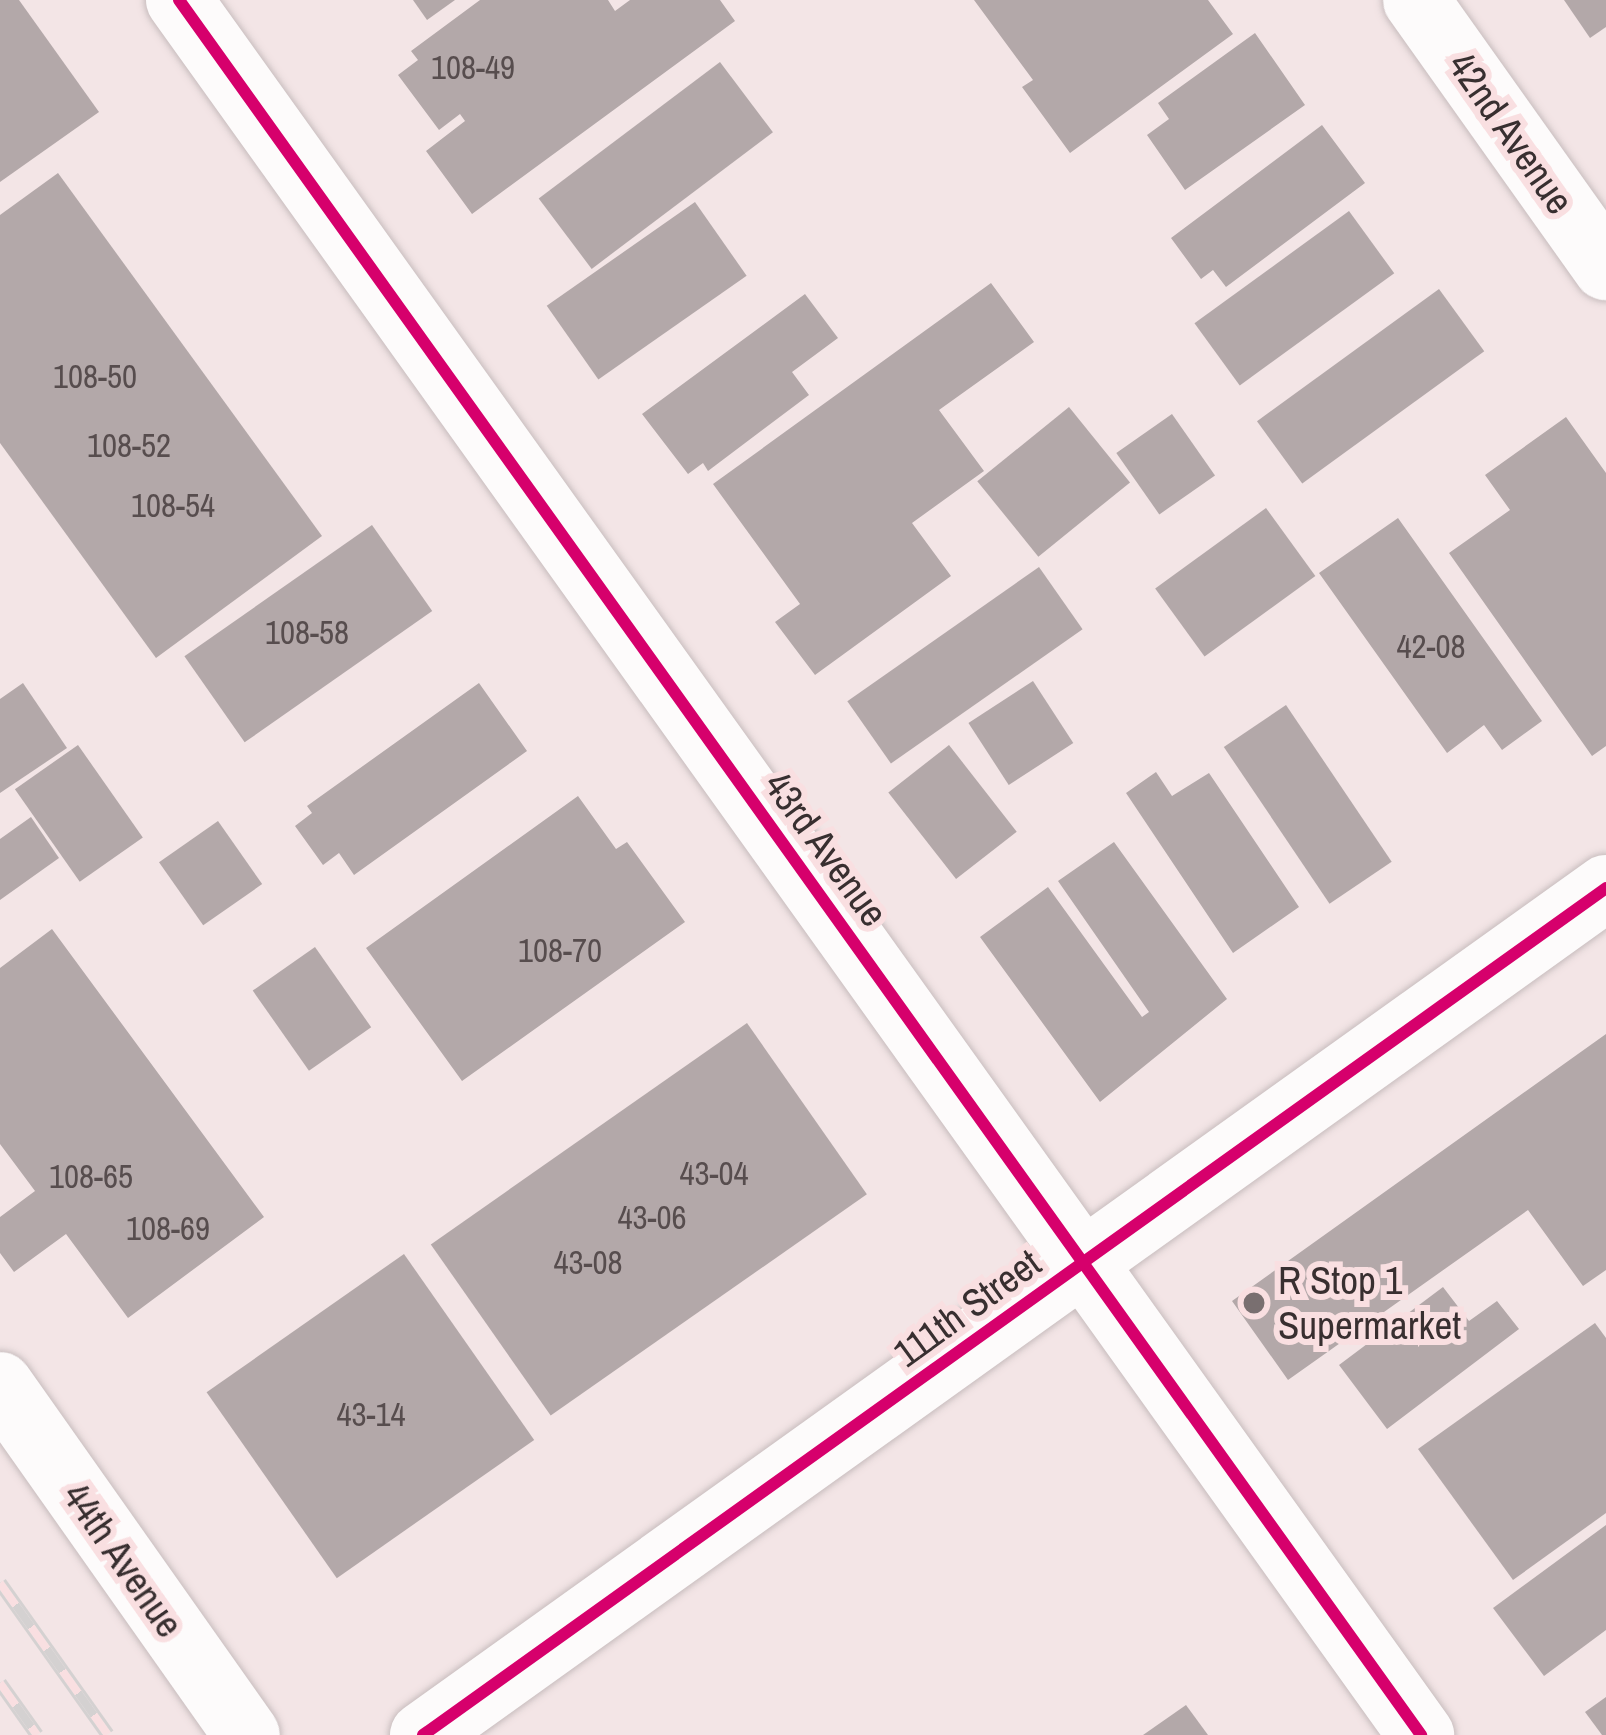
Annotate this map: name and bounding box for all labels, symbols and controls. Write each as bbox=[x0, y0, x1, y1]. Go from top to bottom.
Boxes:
street label: 42nd Avenue bbox=[1438, 43, 1584, 223]
house number: 108-49 bbox=[431, 48, 515, 88]
house number: 108-50 bbox=[53, 357, 137, 397]
house number: 108-52 bbox=[87, 426, 171, 466]
house number: 108-54 bbox=[131, 486, 215, 526]
house number: 108-58 bbox=[265, 613, 349, 653]
house number: 42-08 bbox=[1396, 627, 1466, 667]
street label: 43rd Avenue bbox=[754, 762, 898, 936]
house number: 108-70 bbox=[518, 931, 602, 971]
house number: 43-04 bbox=[679, 1154, 749, 1194]
house number: 108-65 bbox=[49, 1157, 133, 1197]
house number: 43-06 bbox=[617, 1198, 687, 1238]
house number: 108-69 bbox=[126, 1209, 210, 1249]
street label: 111th Street bbox=[885, 1239, 1049, 1377]
house number: 43-08 bbox=[553, 1243, 623, 1283]
place label: R Stop 1 Supermarket bbox=[1278, 1258, 1461, 1349]
marker: R Stop 1 Supermarket bbox=[1241, 1290, 1267, 1316]
house number: 43-14 bbox=[336, 1395, 406, 1435]
street label: 44th Avenue bbox=[52, 1473, 194, 1647]

